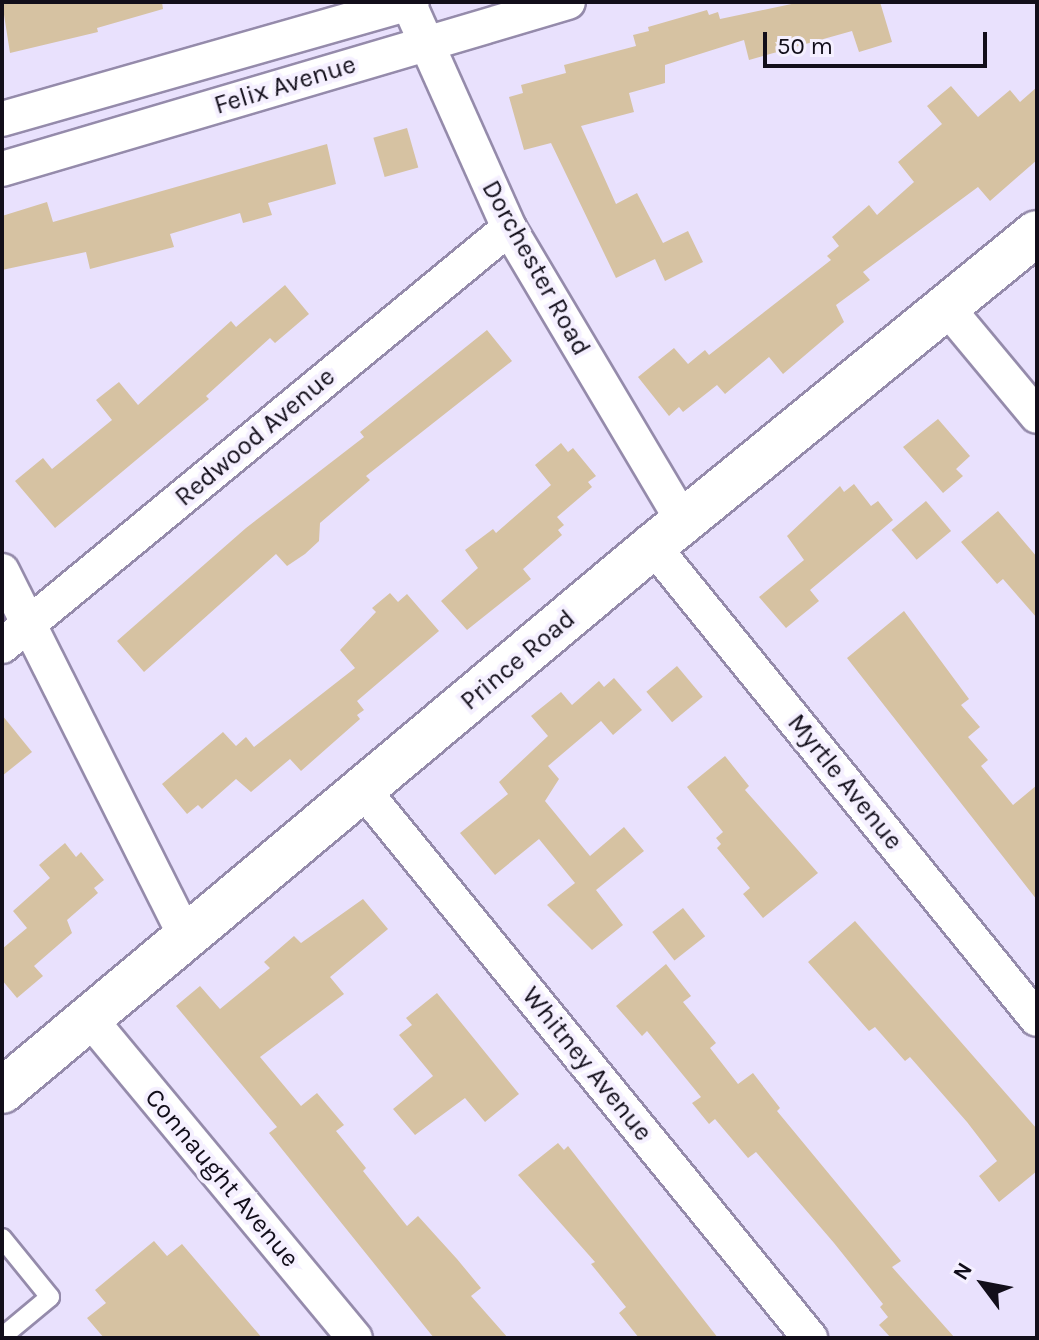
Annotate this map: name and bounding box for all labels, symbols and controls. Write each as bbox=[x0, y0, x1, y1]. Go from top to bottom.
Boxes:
scale bar bbox=[767, 16, 991, 66]
text: 50 m bbox=[777, 32, 833, 60]
street label: Felix Avenue bbox=[210, 49, 360, 121]
street label: Dorchester Road bbox=[475, 175, 597, 361]
street label: Redwood Avenue bbox=[169, 361, 341, 513]
street label: Prince Road bbox=[454, 603, 582, 717]
street label: Myrtle Avenue bbox=[781, 708, 909, 856]
street label: Whitney Avenue bbox=[515, 981, 659, 1147]
street label: Connaught Avenue bbox=[138, 1082, 306, 1274]
north arrow bbox=[943, 1244, 1023, 1324]
text: N bbox=[947, 1258, 978, 1285]

